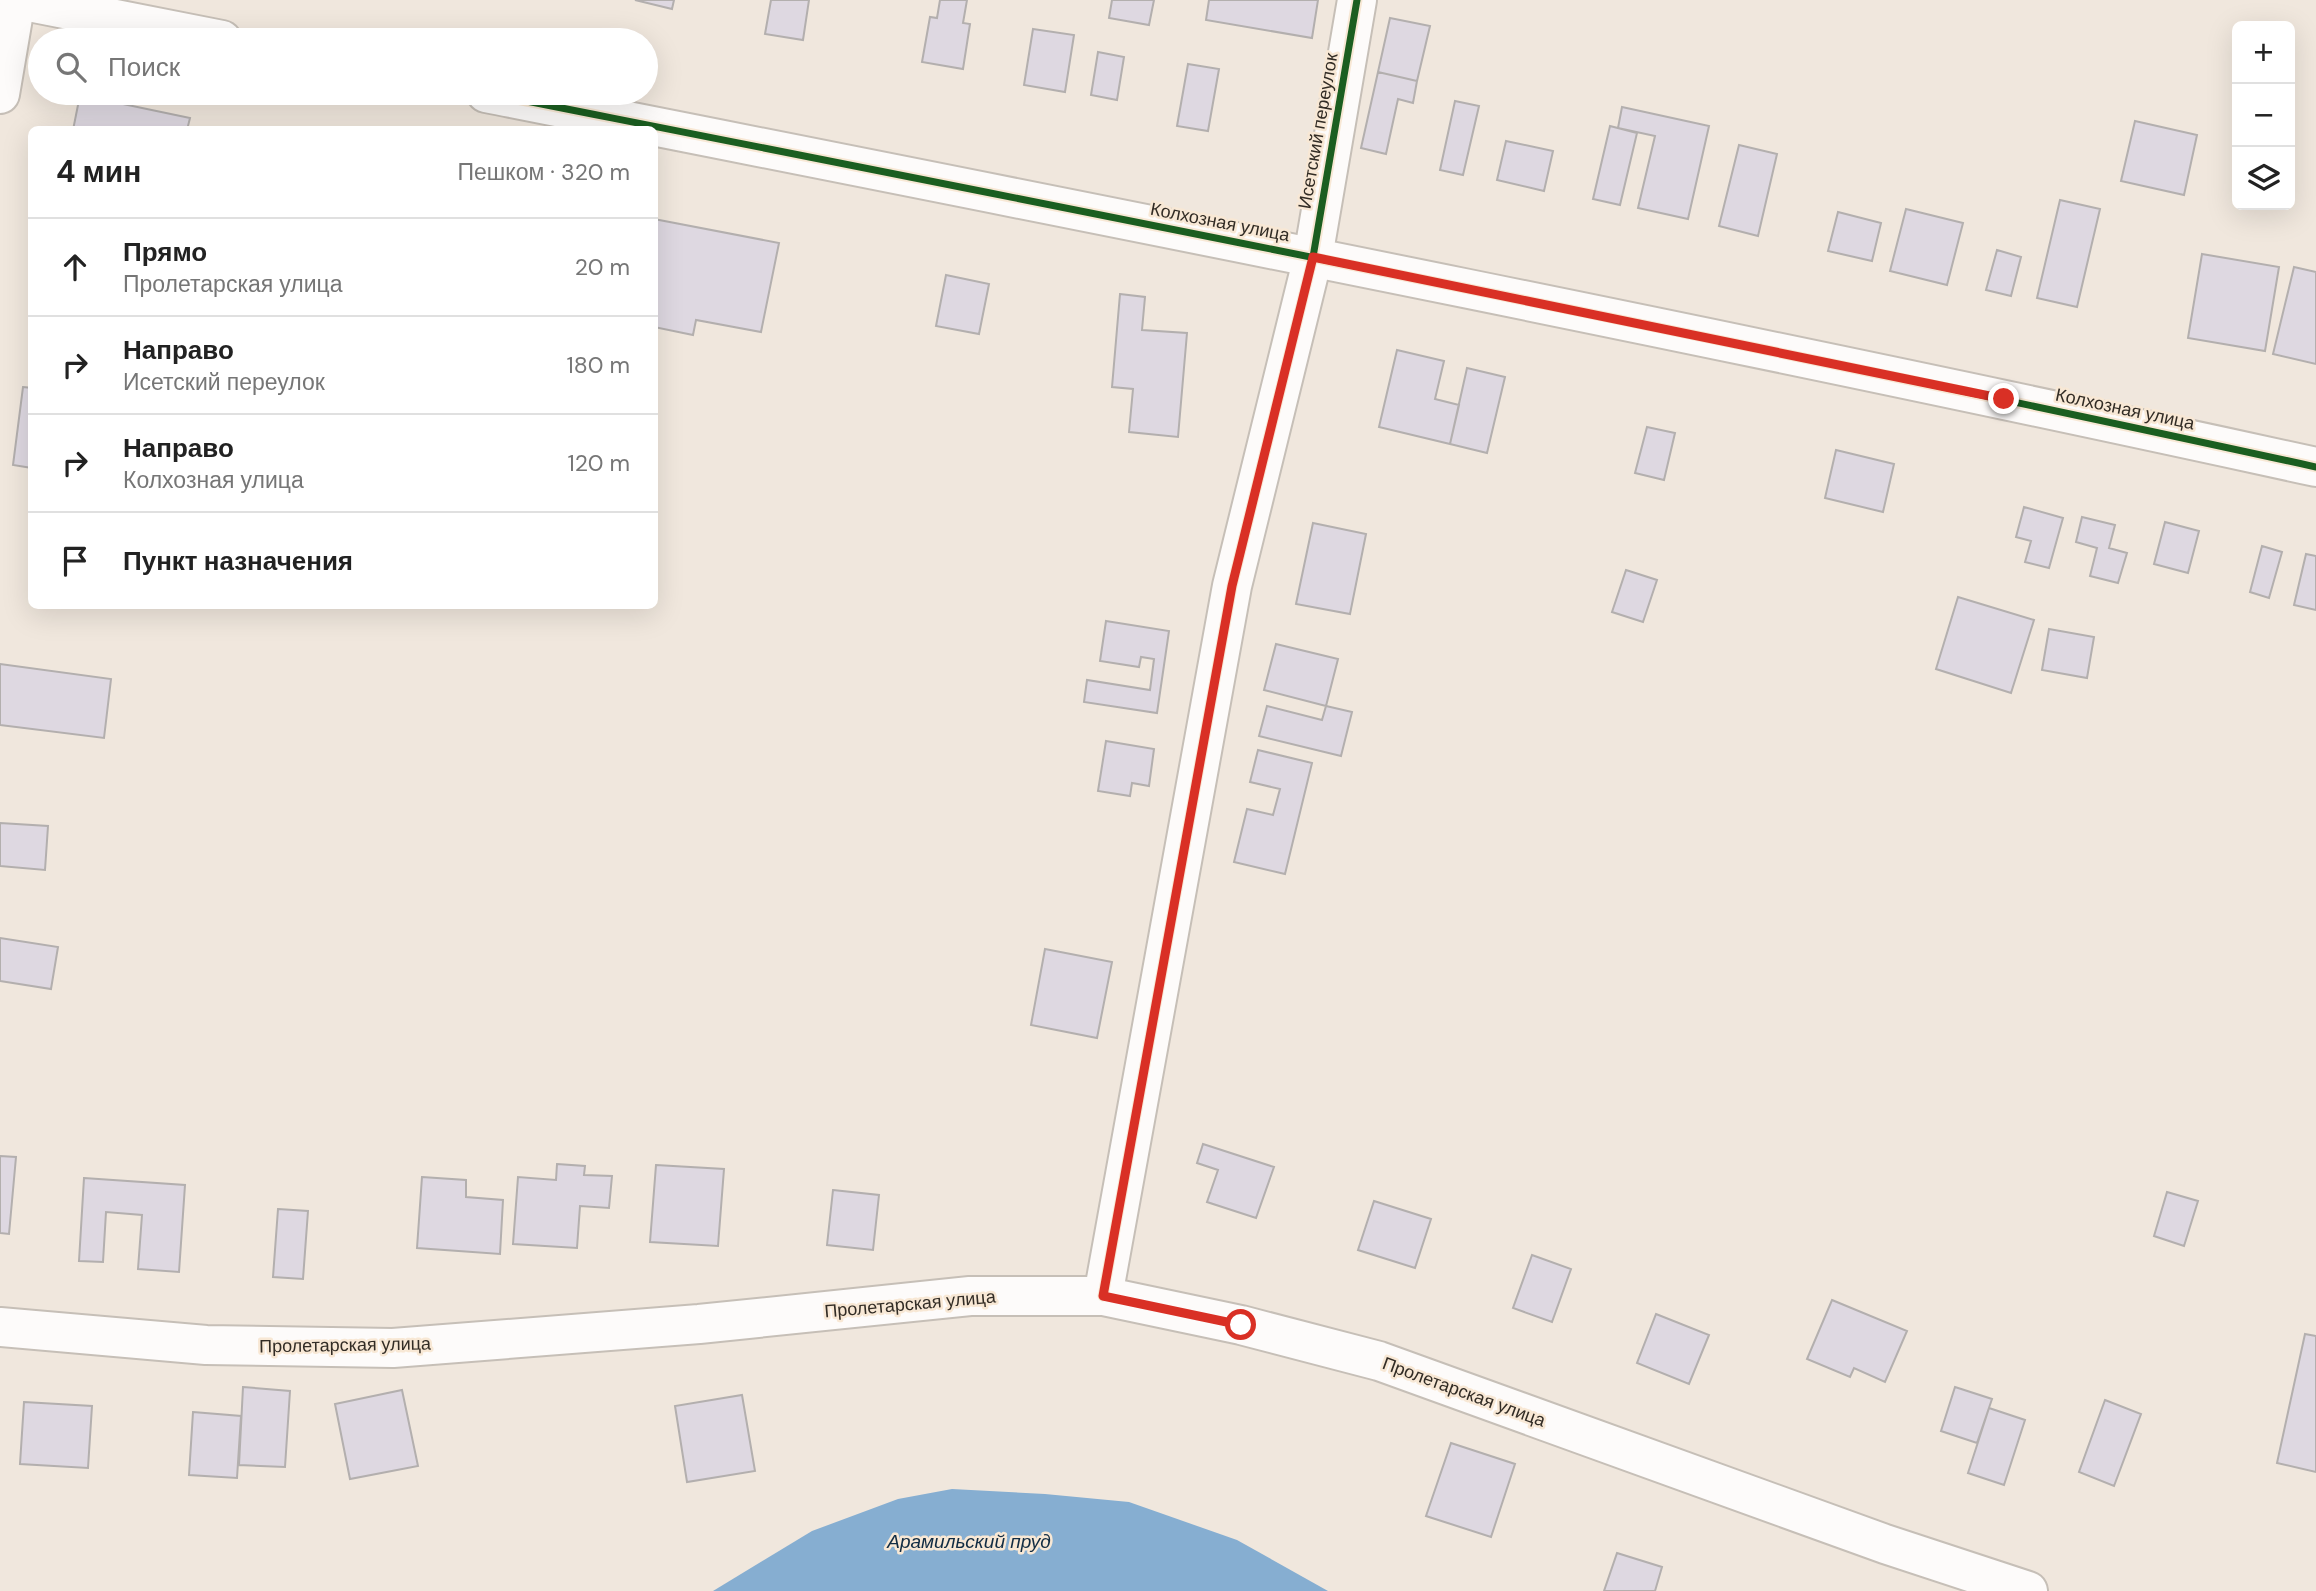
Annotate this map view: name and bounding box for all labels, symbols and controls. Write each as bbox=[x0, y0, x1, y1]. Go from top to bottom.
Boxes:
map controls bbox=[2232, 21, 2295, 210]
button: + bbox=[2232, 21, 2295, 84]
search box bbox=[28, 28, 658, 105]
icon: search bbox=[52, 48, 90, 86]
text: Поиск bbox=[108, 50, 180, 84]
street label: Исетский переулок bbox=[1292, 51, 1344, 211]
button: − bbox=[2232, 84, 2295, 147]
button: layers bbox=[2232, 147, 2295, 210]
text: 4 мин bbox=[56, 152, 141, 191]
text: Пешком · 320 m bbox=[458, 157, 630, 187]
street label: Колхозная улица bbox=[1148, 197, 1293, 247]
text: Прямо bbox=[123, 235, 207, 269]
icon: ahead bbox=[56, 248, 94, 286]
text: 20 m bbox=[575, 252, 630, 282]
text: Пролетарская улица bbox=[123, 269, 343, 299]
text: Направо bbox=[123, 333, 234, 367]
icon: right bbox=[56, 346, 94, 384]
text: 180 m bbox=[566, 350, 630, 380]
text: Исетский переулок bbox=[123, 367, 325, 397]
route end bbox=[1988, 383, 2019, 414]
street label: Колхозная улица bbox=[2053, 383, 2198, 436]
text: Направо bbox=[123, 431, 234, 465]
icon: right bbox=[56, 444, 94, 482]
text: 120 m bbox=[567, 448, 630, 478]
text: Колхозная улица bbox=[123, 465, 304, 495]
icon: arrive bbox=[56, 542, 94, 580]
text: Пункт назначения bbox=[123, 544, 353, 578]
street label: Пролетарская улица bbox=[823, 1284, 998, 1323]
route start bbox=[1225, 1309, 1256, 1340]
street label: Пролетарская улица bbox=[259, 1331, 432, 1358]
street label: Пролетарская улица bbox=[1379, 1351, 1550, 1433]
water label: Арамильский пруд bbox=[886, 1529, 1051, 1554]

